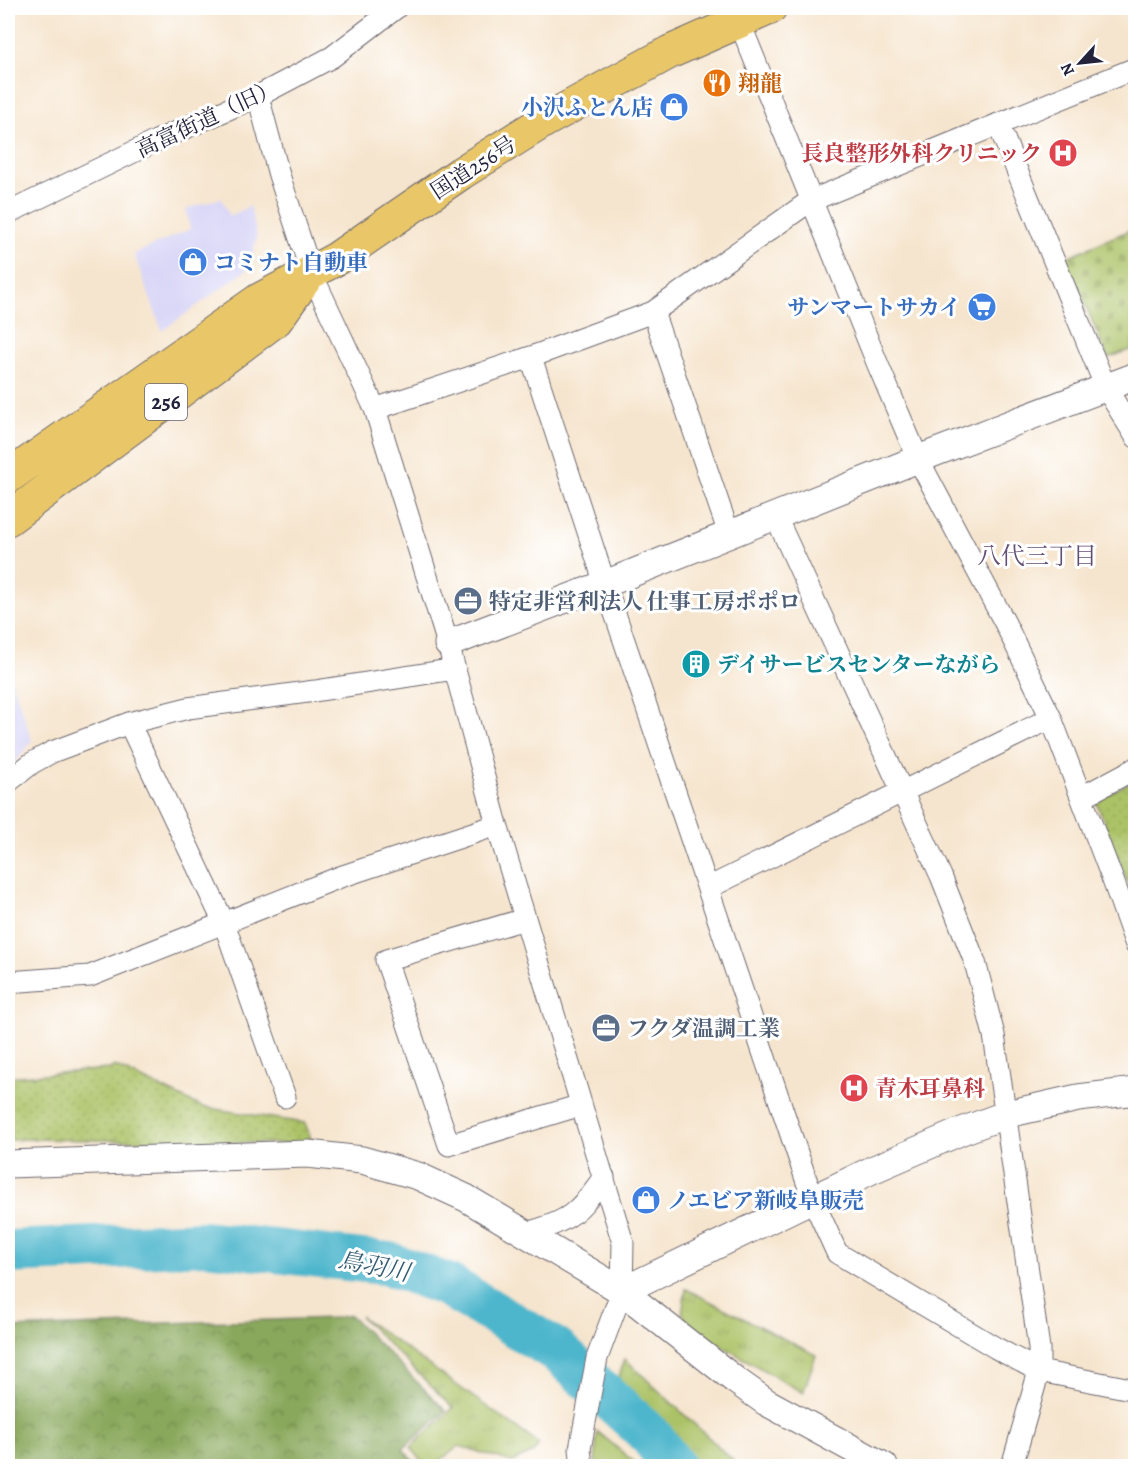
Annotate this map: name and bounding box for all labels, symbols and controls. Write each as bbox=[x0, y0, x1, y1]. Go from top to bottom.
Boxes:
north arrow bbox=[1050, 33, 1110, 93]
text: N bbox=[1055, 59, 1080, 80]
restaurant icon: 翔龍 bbox=[701, 67, 733, 99]
place label: 翔龍 bbox=[738, 69, 782, 99]
street label: 高富街道（旧） bbox=[131, 73, 284, 165]
shop icon: 小沢ふとん店 bbox=[658, 91, 690, 123]
place label: 小沢ふとん店 bbox=[521, 93, 653, 123]
street label: 国道256号 bbox=[425, 129, 522, 207]
hospital icon: 長良整形外科クリニック bbox=[1047, 137, 1079, 169]
place label: 長良整形外科クリニック bbox=[801, 139, 1042, 169]
shop icon: コミナト自動車 bbox=[177, 246, 209, 278]
place label: コミナト自動車 bbox=[214, 248, 368, 278]
supermarket icon: サンマートサカイ bbox=[966, 291, 998, 323]
place label: サンマートサカイ bbox=[787, 293, 961, 323]
road number: 256 bbox=[145, 384, 187, 420]
district label: 八代三丁目 bbox=[977, 540, 1097, 572]
office icon: 特定非営利法人 仕事工房ポポロ bbox=[452, 585, 484, 617]
place label: 特定非営利法人 仕事工房ポポロ bbox=[489, 587, 801, 617]
building icon: デイサービスセンターながら bbox=[680, 648, 712, 680]
place label: デイサービスセンターながら bbox=[717, 650, 1001, 680]
office icon: フクダ温調工業 bbox=[590, 1012, 622, 1044]
place label: フクダ温調工業 bbox=[627, 1014, 780, 1044]
hospital icon: 青木耳鼻科 bbox=[838, 1072, 870, 1104]
place label: 青木耳鼻科 bbox=[875, 1074, 985, 1104]
shop icon: ノエビア新岐阜販売 bbox=[630, 1184, 662, 1216]
place label: ノエビア新岐阜販売 bbox=[667, 1186, 864, 1216]
water label: 鳥羽川 bbox=[336, 1243, 415, 1289]

